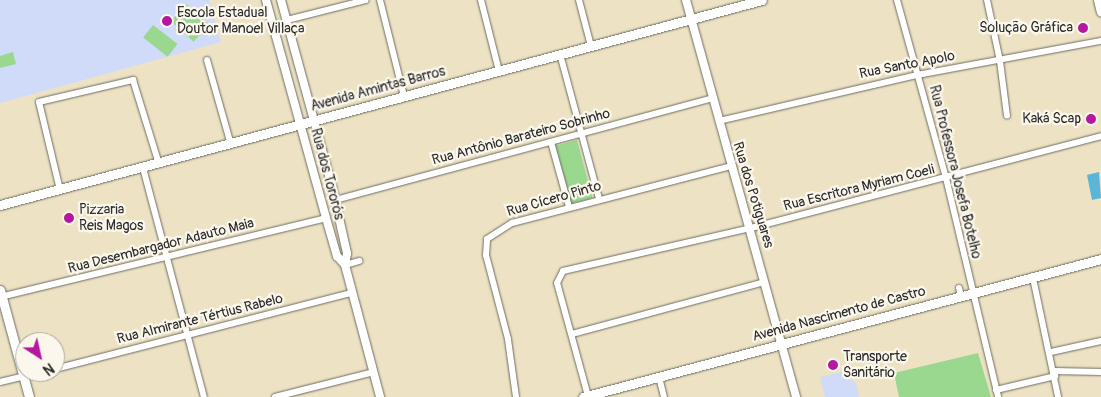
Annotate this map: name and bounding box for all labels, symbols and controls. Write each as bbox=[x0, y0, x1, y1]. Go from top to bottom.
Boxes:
place label: Escola Estadual Doutor Manoel Villaça bbox=[177, 5, 305, 38]
marker: Escola Estadual Doutor Manoel Villaça bbox=[161, 15, 173, 27]
place label: Solução Gráfica bbox=[979, 20, 1073, 36]
marker: Solução Gráfica bbox=[1077, 22, 1089, 34]
street label: Rua Santo Apolo bbox=[858, 48, 956, 82]
street label: Avenida Amintas Barros bbox=[309, 63, 447, 115]
street label: Rua Professora Josefa Botelho bbox=[925, 84, 985, 260]
street label: Rua Antônio Barateiro Sobrinho bbox=[430, 105, 612, 169]
place label: Kaká Scap bbox=[1022, 111, 1081, 127]
marker: Kaká Scap bbox=[1085, 113, 1097, 125]
street label: Rua dos Tororós bbox=[307, 126, 347, 222]
street label: Rua dos Potiguares bbox=[729, 140, 777, 250]
street label: Rua Escritora Myriam Coeli bbox=[782, 161, 936, 215]
street label: Rua Cícero Pinto bbox=[505, 177, 603, 221]
place label: Pizzaria Reis Magos bbox=[79, 202, 143, 234]
marker: Pizzaria Reis Magos bbox=[63, 212, 75, 224]
street label: Rua Desembargador Adauto Maia bbox=[66, 215, 256, 277]
street label: Avenida Nascimento de Castro bbox=[750, 283, 928, 345]
street label: Rua Almirante Tértius Rabelo bbox=[115, 290, 285, 348]
north arrow bbox=[15, 332, 65, 382]
place label: Transporte Sanitário bbox=[843, 349, 907, 382]
text: N bbox=[40, 359, 57, 379]
marker: Transporte Sanitário bbox=[827, 359, 839, 371]

